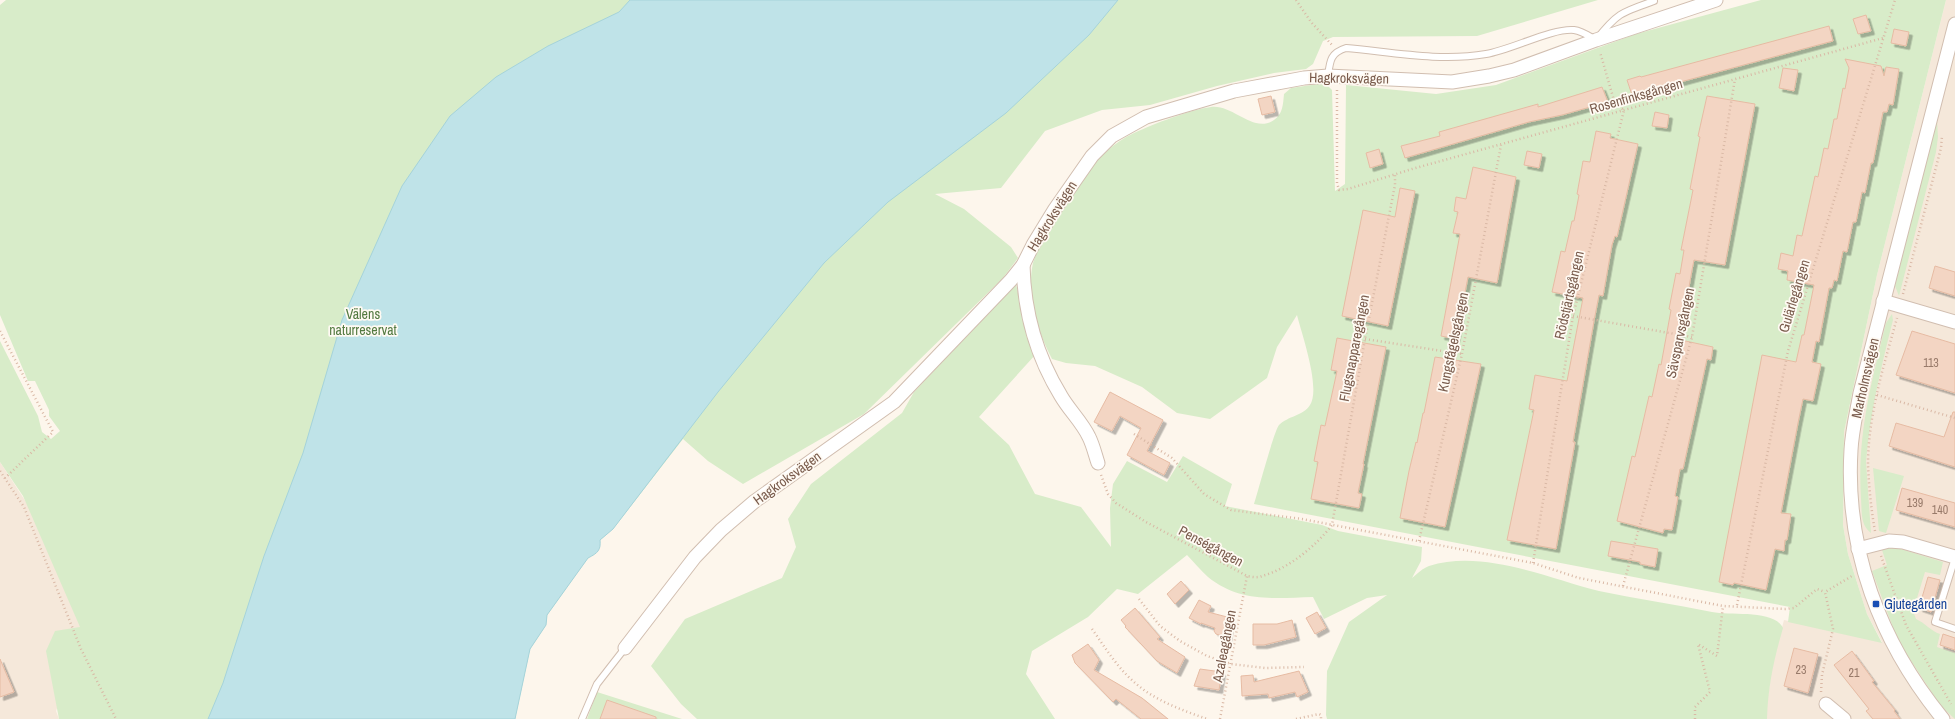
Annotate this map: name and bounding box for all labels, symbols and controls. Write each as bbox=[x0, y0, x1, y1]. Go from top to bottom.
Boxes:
street label: Hagkroksvägen bbox=[1309, 68, 1389, 88]
street label: Rosenfinksgången bbox=[1588, 74, 1684, 118]
street label: Hagkroksvägen bbox=[1023, 177, 1081, 255]
street label: Rödstjärtsgången bbox=[1550, 249, 1588, 341]
street label: Gulärlegången bbox=[1774, 257, 1814, 335]
street label: Sävsparvsgången bbox=[1662, 286, 1698, 380]
street label: Kungsfågelsgången bbox=[1434, 290, 1472, 394]
street label: Flugsnapparegången bbox=[1335, 293, 1373, 403]
park label: Välens naturreservat bbox=[329, 305, 397, 339]
street label: Marholmsvägen bbox=[1847, 336, 1883, 420]
house number: 113 bbox=[1923, 355, 1939, 371]
street label: Hagkroksvägen bbox=[749, 447, 825, 509]
house number: 139 bbox=[1907, 495, 1923, 511]
house number: 140 bbox=[1932, 502, 1948, 518]
street label: Penségången bbox=[1175, 521, 1247, 571]
place label: Gjutegården bbox=[1884, 595, 1947, 613]
marker: Gjutegården bbox=[1871, 599, 1881, 609]
street label: Azaleagången bbox=[1208, 608, 1240, 685]
house number: 23 bbox=[1796, 662, 1806, 678]
house number: 21 bbox=[1849, 665, 1860, 681]

